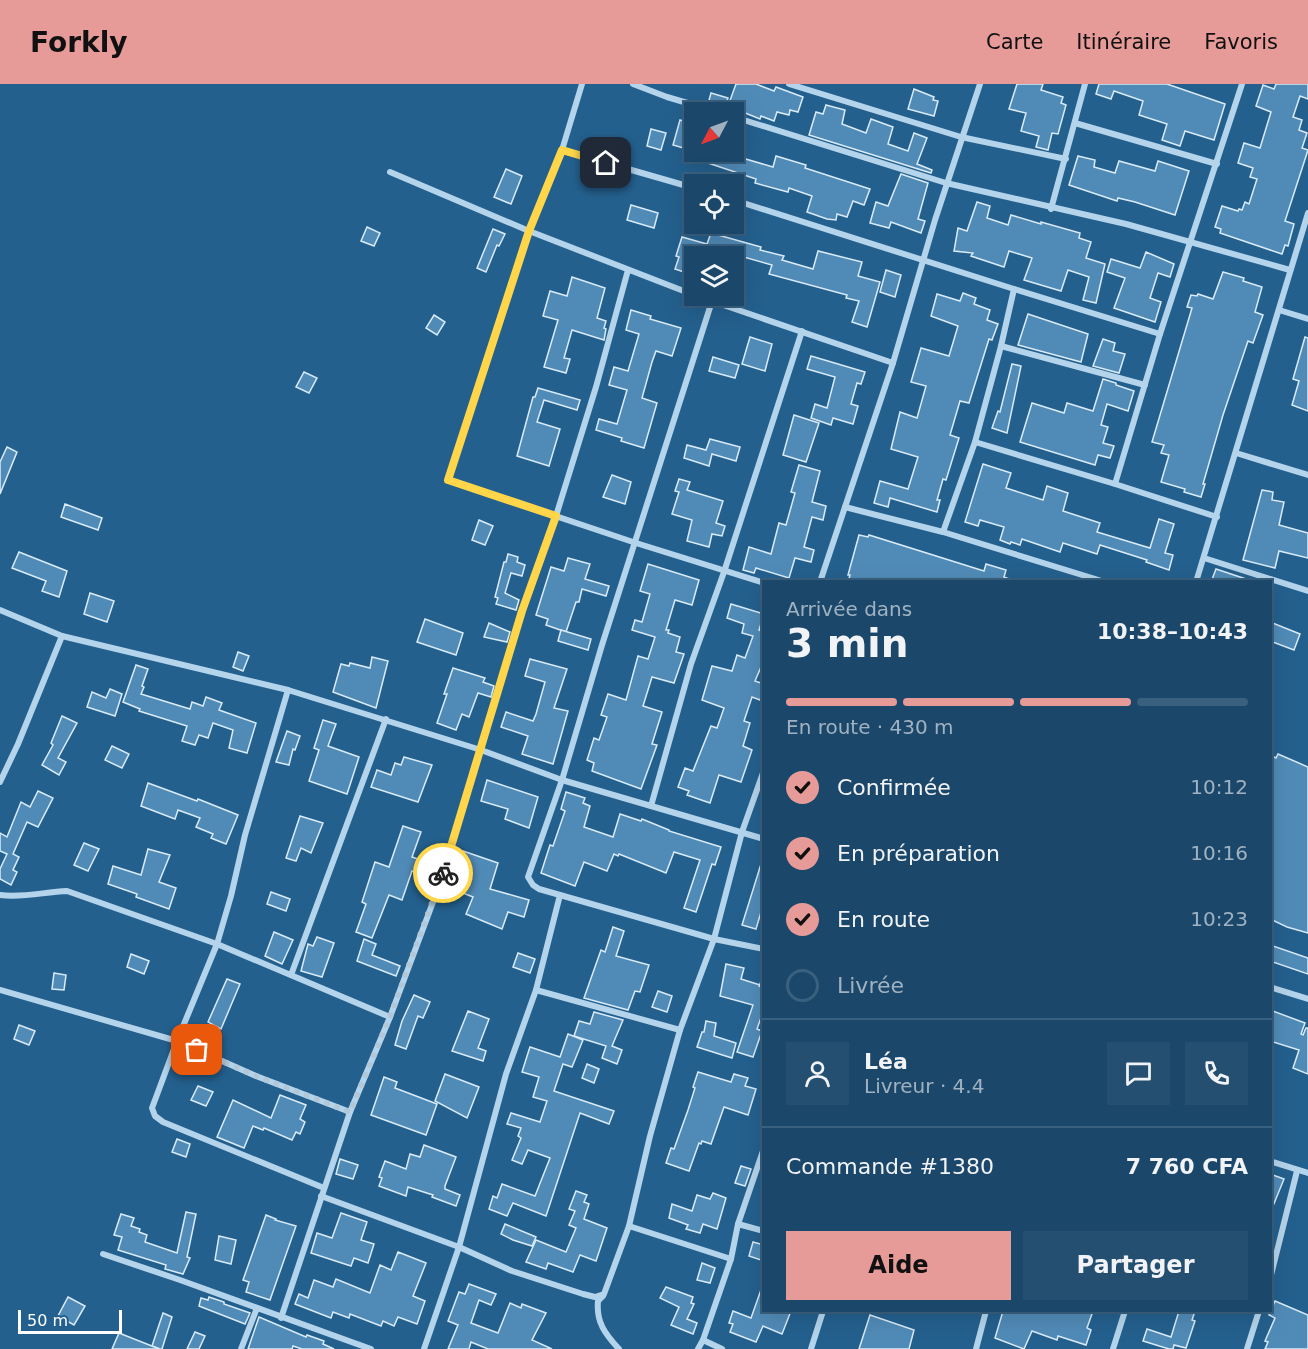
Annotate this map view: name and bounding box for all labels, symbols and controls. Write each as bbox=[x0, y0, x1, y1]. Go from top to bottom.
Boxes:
text: Forkly bbox=[30, 26, 128, 59]
text: Carte bbox=[986, 30, 1043, 54]
text: Itinéraire bbox=[1076, 30, 1171, 54]
text: Favoris bbox=[1204, 30, 1278, 54]
north arrow bbox=[684, 102, 744, 162]
map controls bbox=[684, 102, 744, 306]
pin bbox=[580, 137, 631, 188]
icon: home bbox=[589, 146, 622, 179]
button: locate bbox=[684, 174, 744, 234]
button: layers bbox=[684, 246, 744, 306]
text: Arrivée dans bbox=[786, 597, 912, 621]
text: 10:38–10:43 bbox=[1097, 619, 1248, 644]
text: 3 min bbox=[786, 621, 908, 666]
text: En route · 430 m bbox=[786, 715, 954, 739]
icon: check bbox=[786, 771, 819, 804]
text: Confirmée bbox=[837, 775, 951, 800]
text: 10:12 bbox=[1190, 775, 1248, 799]
icon: check bbox=[786, 837, 819, 870]
text: En préparation bbox=[837, 841, 1000, 866]
text: 10:16 bbox=[1190, 841, 1248, 865]
courier bbox=[413, 843, 473, 903]
icon: bike bbox=[427, 857, 460, 890]
icon: check bbox=[786, 903, 819, 936]
text: En route bbox=[837, 907, 930, 932]
text: 10:23 bbox=[1190, 907, 1248, 931]
text: Livrée bbox=[837, 973, 904, 998]
pin bbox=[171, 1024, 222, 1075]
icon: bag bbox=[180, 1033, 213, 1066]
button: person bbox=[786, 1042, 849, 1105]
button: chat bbox=[1107, 1042, 1170, 1105]
button: phone bbox=[1185, 1042, 1248, 1105]
text: Léa bbox=[864, 1049, 908, 1074]
text: Livreur · 4.4 bbox=[864, 1074, 984, 1098]
text: Commande #1380 bbox=[786, 1154, 994, 1179]
text: 7 760 CFA bbox=[1126, 1154, 1248, 1179]
button: Aide bbox=[786, 1231, 1011, 1300]
button: Partager bbox=[1023, 1231, 1248, 1300]
scale bar bbox=[18, 1307, 122, 1334]
text: 50 m bbox=[27, 1311, 68, 1330]

